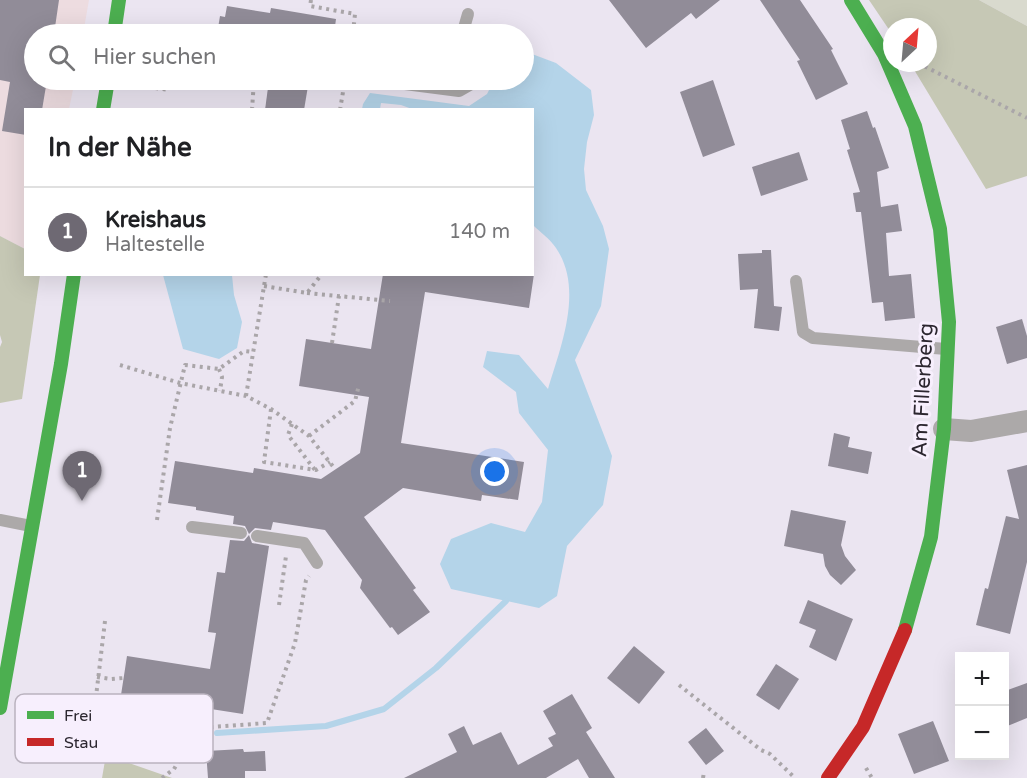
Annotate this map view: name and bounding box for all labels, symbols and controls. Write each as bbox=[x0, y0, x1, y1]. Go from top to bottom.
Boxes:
north arrow bbox=[883, 18, 937, 72]
search box bbox=[24, 24, 534, 90]
icon: search bbox=[45, 41, 78, 74]
text: Hier suchen bbox=[93, 44, 216, 70]
text: In der Nähe bbox=[48, 132, 192, 163]
text: Kreishaus bbox=[105, 207, 206, 233]
text: 1 bbox=[61, 220, 74, 244]
text: 140 m bbox=[449, 220, 510, 244]
text: Haltestelle bbox=[105, 233, 205, 257]
street label: Am Fillerberg bbox=[907, 322, 939, 458]
pin: 1 bbox=[62, 452, 101, 501]
your location bbox=[480, 457, 509, 486]
map controls bbox=[955, 652, 1009, 760]
button: + bbox=[955, 652, 1009, 706]
legend bbox=[15, 694, 213, 763]
text: Frei bbox=[64, 706, 92, 726]
button: − bbox=[955, 706, 1009, 760]
text: Stau bbox=[64, 733, 98, 753]

